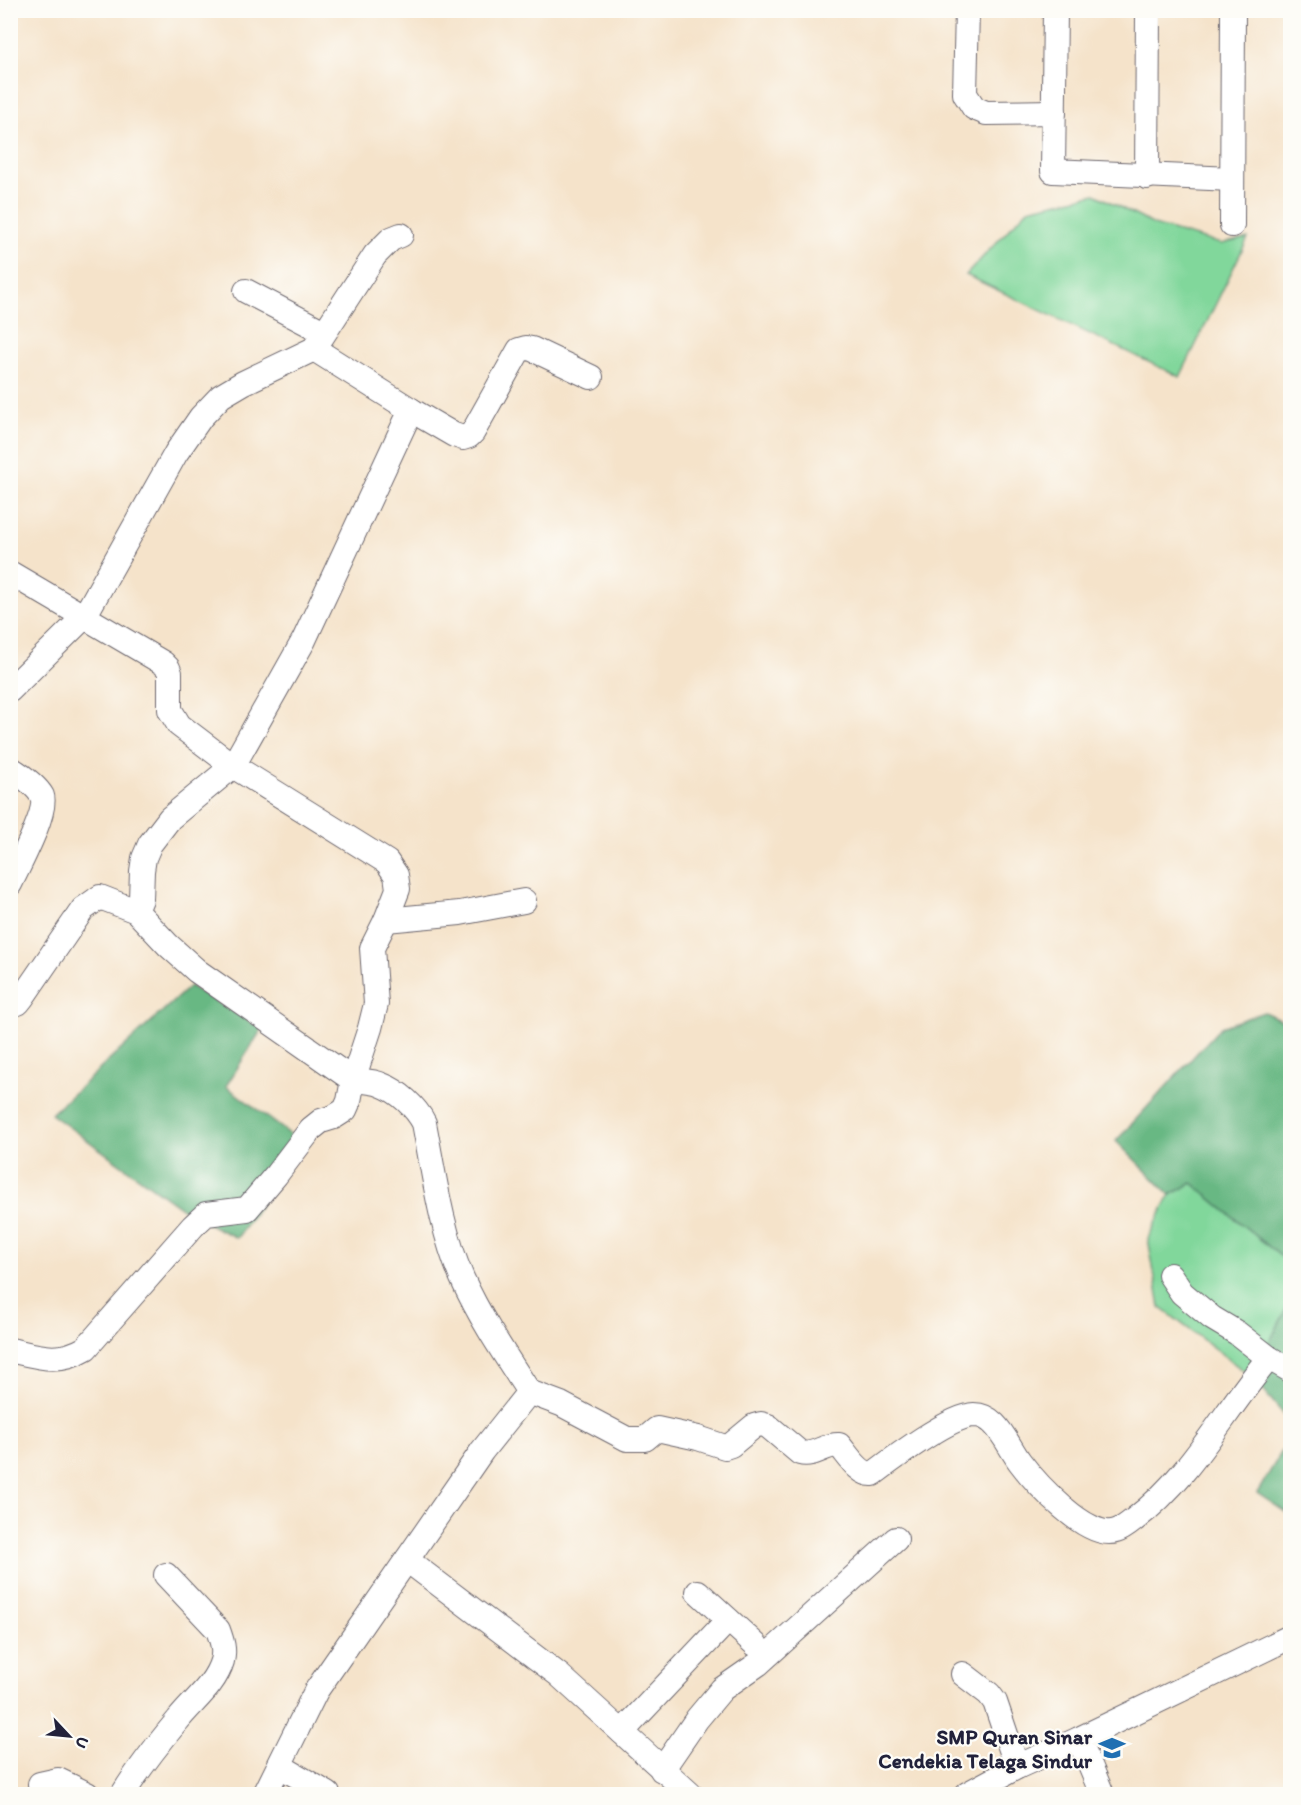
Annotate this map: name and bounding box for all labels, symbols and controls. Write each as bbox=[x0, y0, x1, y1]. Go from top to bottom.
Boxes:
north arrow bbox=[39, 1706, 99, 1766]
place label: SMP Quran Sinar Cendekia Telaga Sindur bbox=[878, 1724, 1093, 1774]
text: U bbox=[71, 1733, 93, 1751]
school or university icon: SMP Quran Sinar Cendekia Telaga Sindur bbox=[1097, 1733, 1127, 1763]

